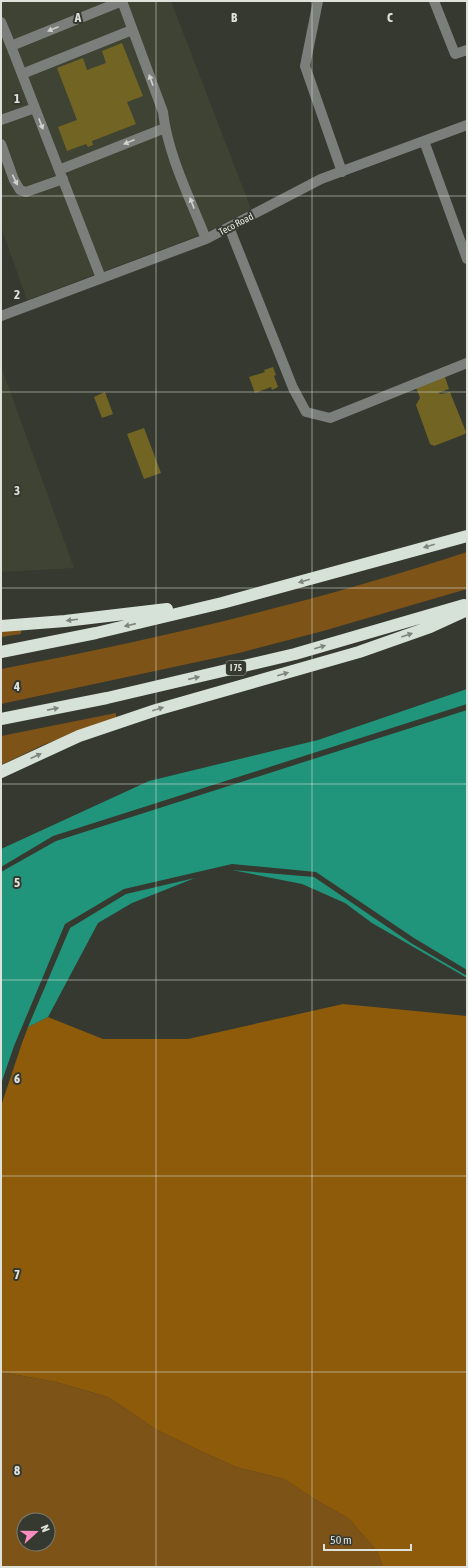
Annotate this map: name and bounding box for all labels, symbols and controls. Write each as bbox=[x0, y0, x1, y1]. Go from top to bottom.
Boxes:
text: A bbox=[74, 10, 82, 25]
text: B bbox=[231, 10, 238, 25]
text: C bbox=[387, 10, 393, 25]
one-way arrow bbox=[47, 26, 59, 32]
one-way arrow bbox=[148, 74, 154, 86]
text: 1 bbox=[14, 91, 20, 106]
one-way arrow bbox=[39, 119, 45, 131]
one-way arrow bbox=[122, 140, 134, 146]
one-way arrow bbox=[12, 175, 18, 186]
one-way arrow bbox=[188, 197, 194, 209]
street label: Teco Road bbox=[217, 211, 255, 237]
text: 2 bbox=[14, 287, 20, 302]
text: 3 bbox=[14, 483, 20, 498]
one-way arrow bbox=[423, 543, 435, 549]
one-way arrow bbox=[298, 578, 310, 584]
one-way arrow bbox=[66, 617, 78, 623]
one-way arrow bbox=[124, 622, 136, 628]
one-way arrow bbox=[401, 632, 413, 638]
one-way arrow bbox=[314, 644, 326, 650]
road number: I 75 bbox=[226, 661, 246, 675]
one-way arrow bbox=[277, 670, 289, 676]
one-way arrow bbox=[187, 675, 200, 681]
text: 4 bbox=[13, 679, 20, 694]
one-way arrow bbox=[47, 706, 59, 712]
one-way arrow bbox=[152, 706, 164, 712]
one-way arrow bbox=[31, 753, 42, 759]
text: 5 bbox=[14, 875, 20, 890]
text: 6 bbox=[14, 1071, 20, 1086]
text: 7 bbox=[14, 1267, 20, 1282]
text: 8 bbox=[14, 1463, 20, 1478]
north arrow bbox=[16, 1512, 56, 1552]
text: N bbox=[39, 1523, 52, 1534]
scale bar bbox=[324, 1526, 411, 1552]
text: 50 m bbox=[330, 1533, 352, 1547]

